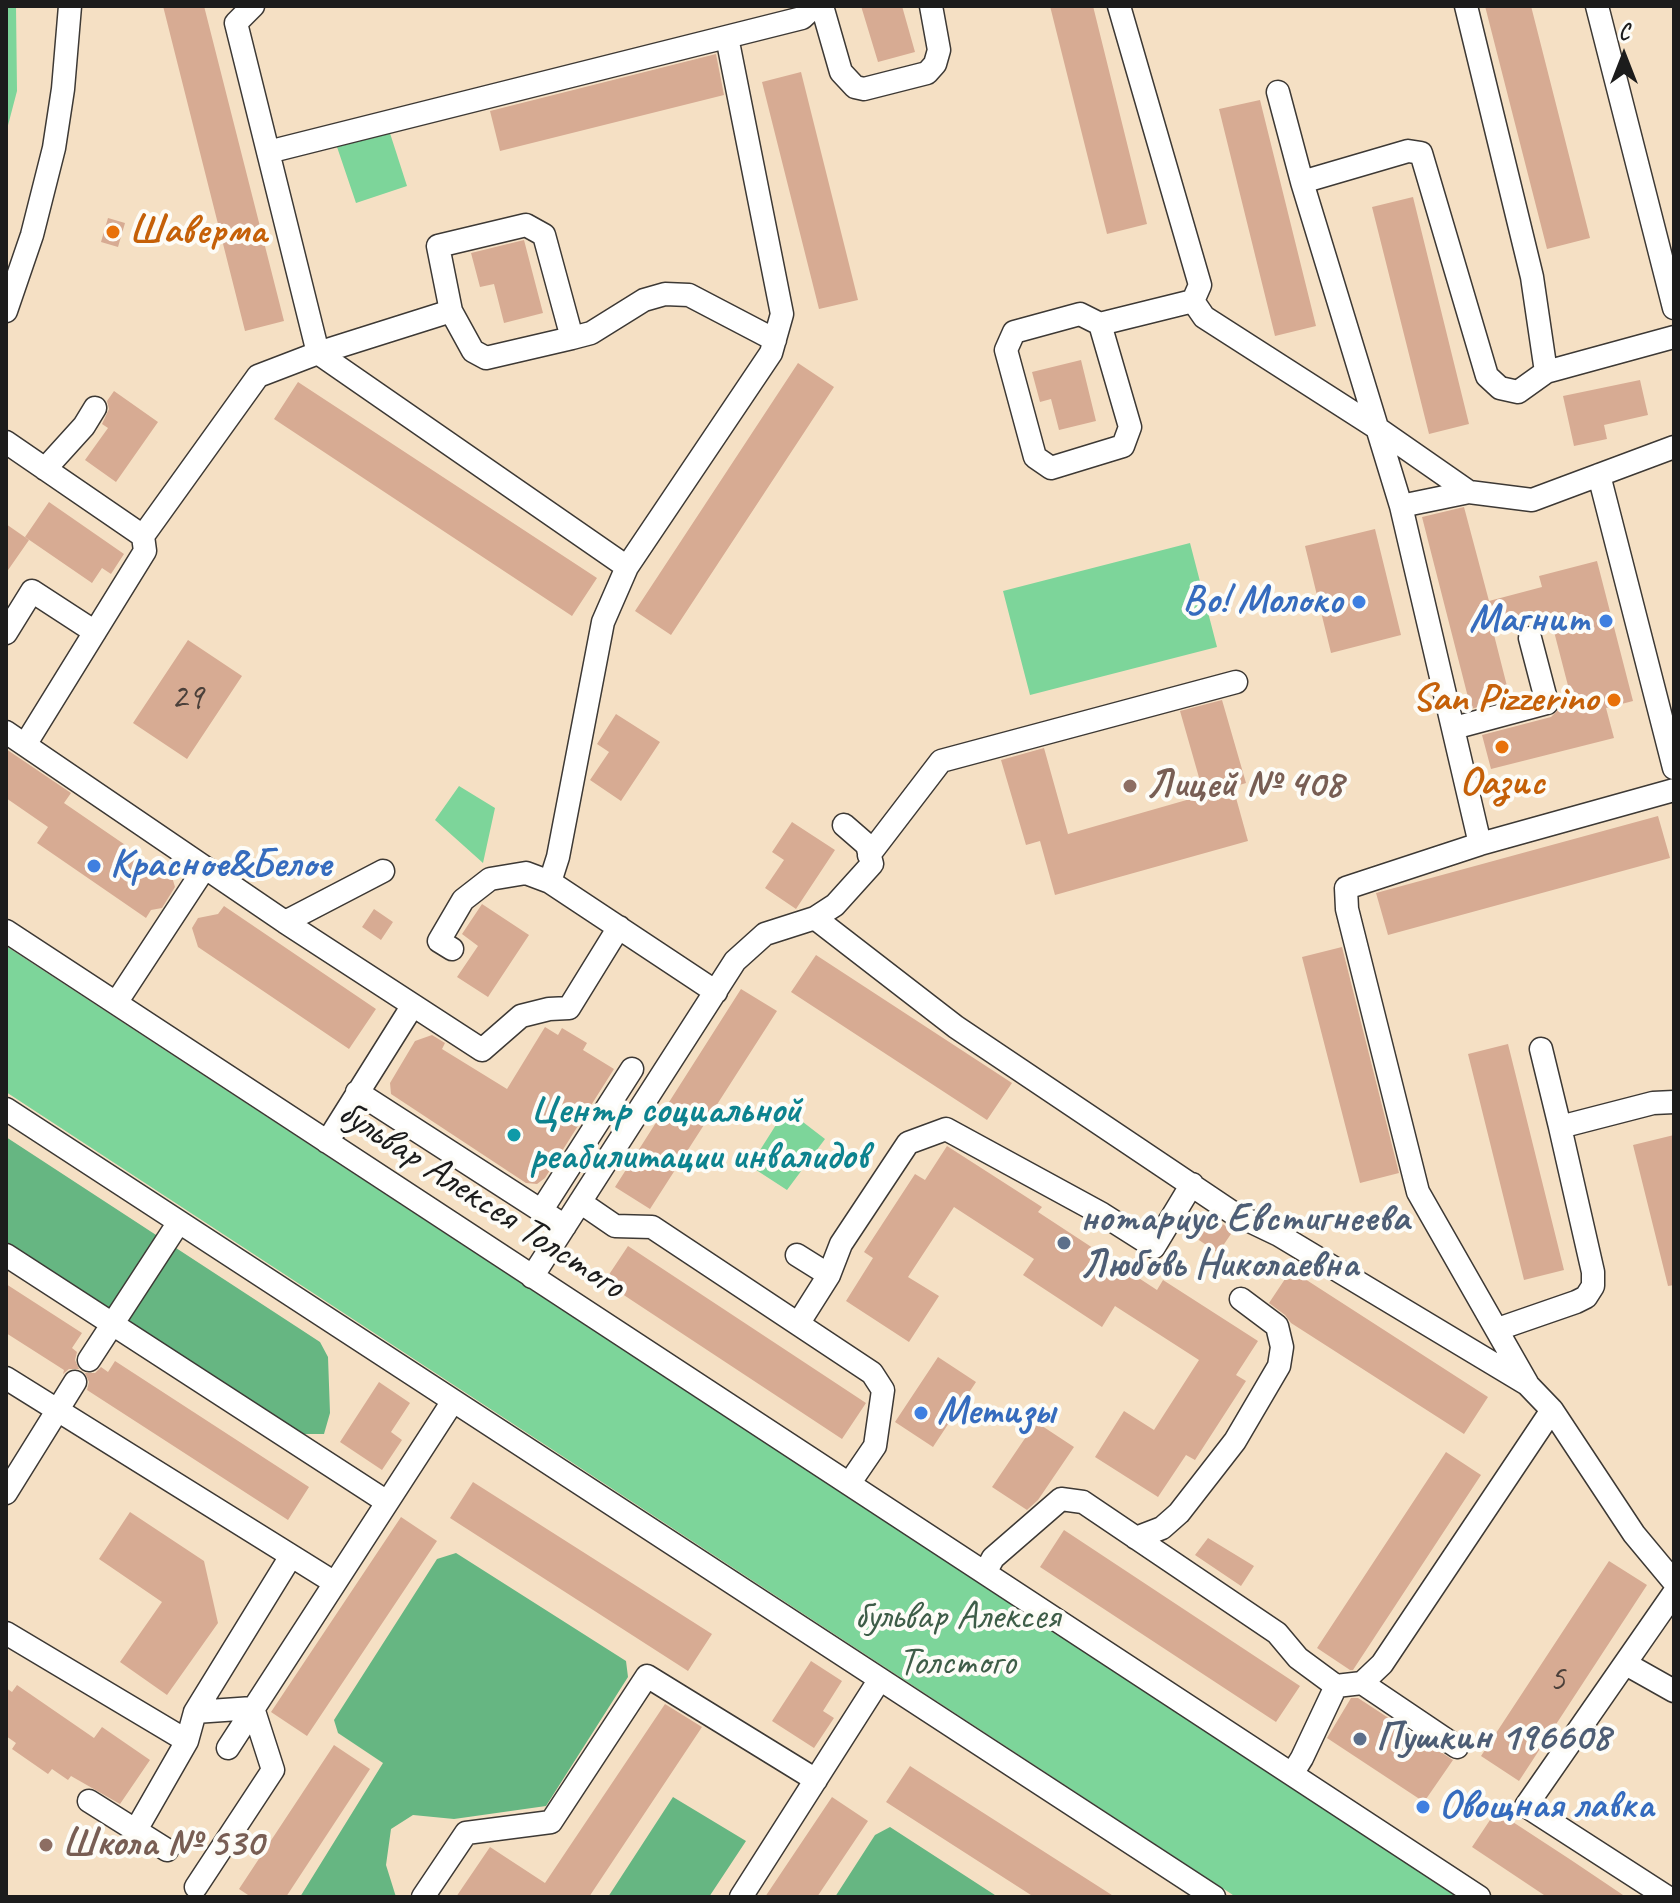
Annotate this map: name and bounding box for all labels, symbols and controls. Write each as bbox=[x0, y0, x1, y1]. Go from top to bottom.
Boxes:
north arrow bbox=[1584, 16, 1664, 96]
text: С bbox=[1619, 18, 1629, 46]
place label: Шаверма bbox=[129, 208, 266, 256]
marker: Шаверма bbox=[104, 223, 122, 241]
place label: Во! Молоко bbox=[1183, 578, 1343, 626]
marker: Во! Молоко bbox=[1350, 593, 1368, 611]
place label: Магнит bbox=[1469, 597, 1590, 645]
marker: Магнит bbox=[1597, 612, 1615, 630]
place label: San Pizzerino bbox=[1412, 676, 1598, 724]
house number: 29 bbox=[171, 677, 203, 721]
marker: San Pizzerino bbox=[1605, 691, 1623, 709]
marker: Оазис bbox=[1493, 738, 1511, 756]
place label: Оазис bbox=[1459, 760, 1545, 808]
place label: Лицей № 408 bbox=[1146, 762, 1343, 810]
marker: Лицей № 408 bbox=[1121, 777, 1139, 795]
place label: Красное&Белое bbox=[110, 842, 332, 890]
marker: Красное&Белое bbox=[85, 857, 103, 875]
place label: Центр социальной реабилитации инвалидов bbox=[530, 1088, 868, 1182]
street label: бульвар Алексея Толстого bbox=[329, 1089, 633, 1311]
marker: Центр социальной реабилитации инвалидов bbox=[505, 1126, 523, 1144]
place label: нотариус Евстигнеева Любовь Николаевна bbox=[1080, 1196, 1409, 1290]
marker: нотариус Евстигнеева Любовь Николаевна bbox=[1055, 1234, 1073, 1252]
place label: Метизы bbox=[937, 1389, 1055, 1437]
marker: Метизы bbox=[912, 1404, 930, 1422]
park label: бульвар Алексея Толстого bbox=[854, 1594, 1060, 1688]
house number: 5 bbox=[1549, 1659, 1565, 1703]
place label: Пушкин 196608 bbox=[1376, 1715, 1610, 1763]
marker: Пушкин 196608 bbox=[1351, 1730, 1369, 1748]
place label: Овощная лавка bbox=[1439, 1783, 1654, 1831]
marker: Овощная лавка bbox=[1414, 1798, 1432, 1816]
place label: Школа № 530 bbox=[62, 1821, 263, 1869]
marker: Школа № 530 bbox=[37, 1836, 55, 1854]

